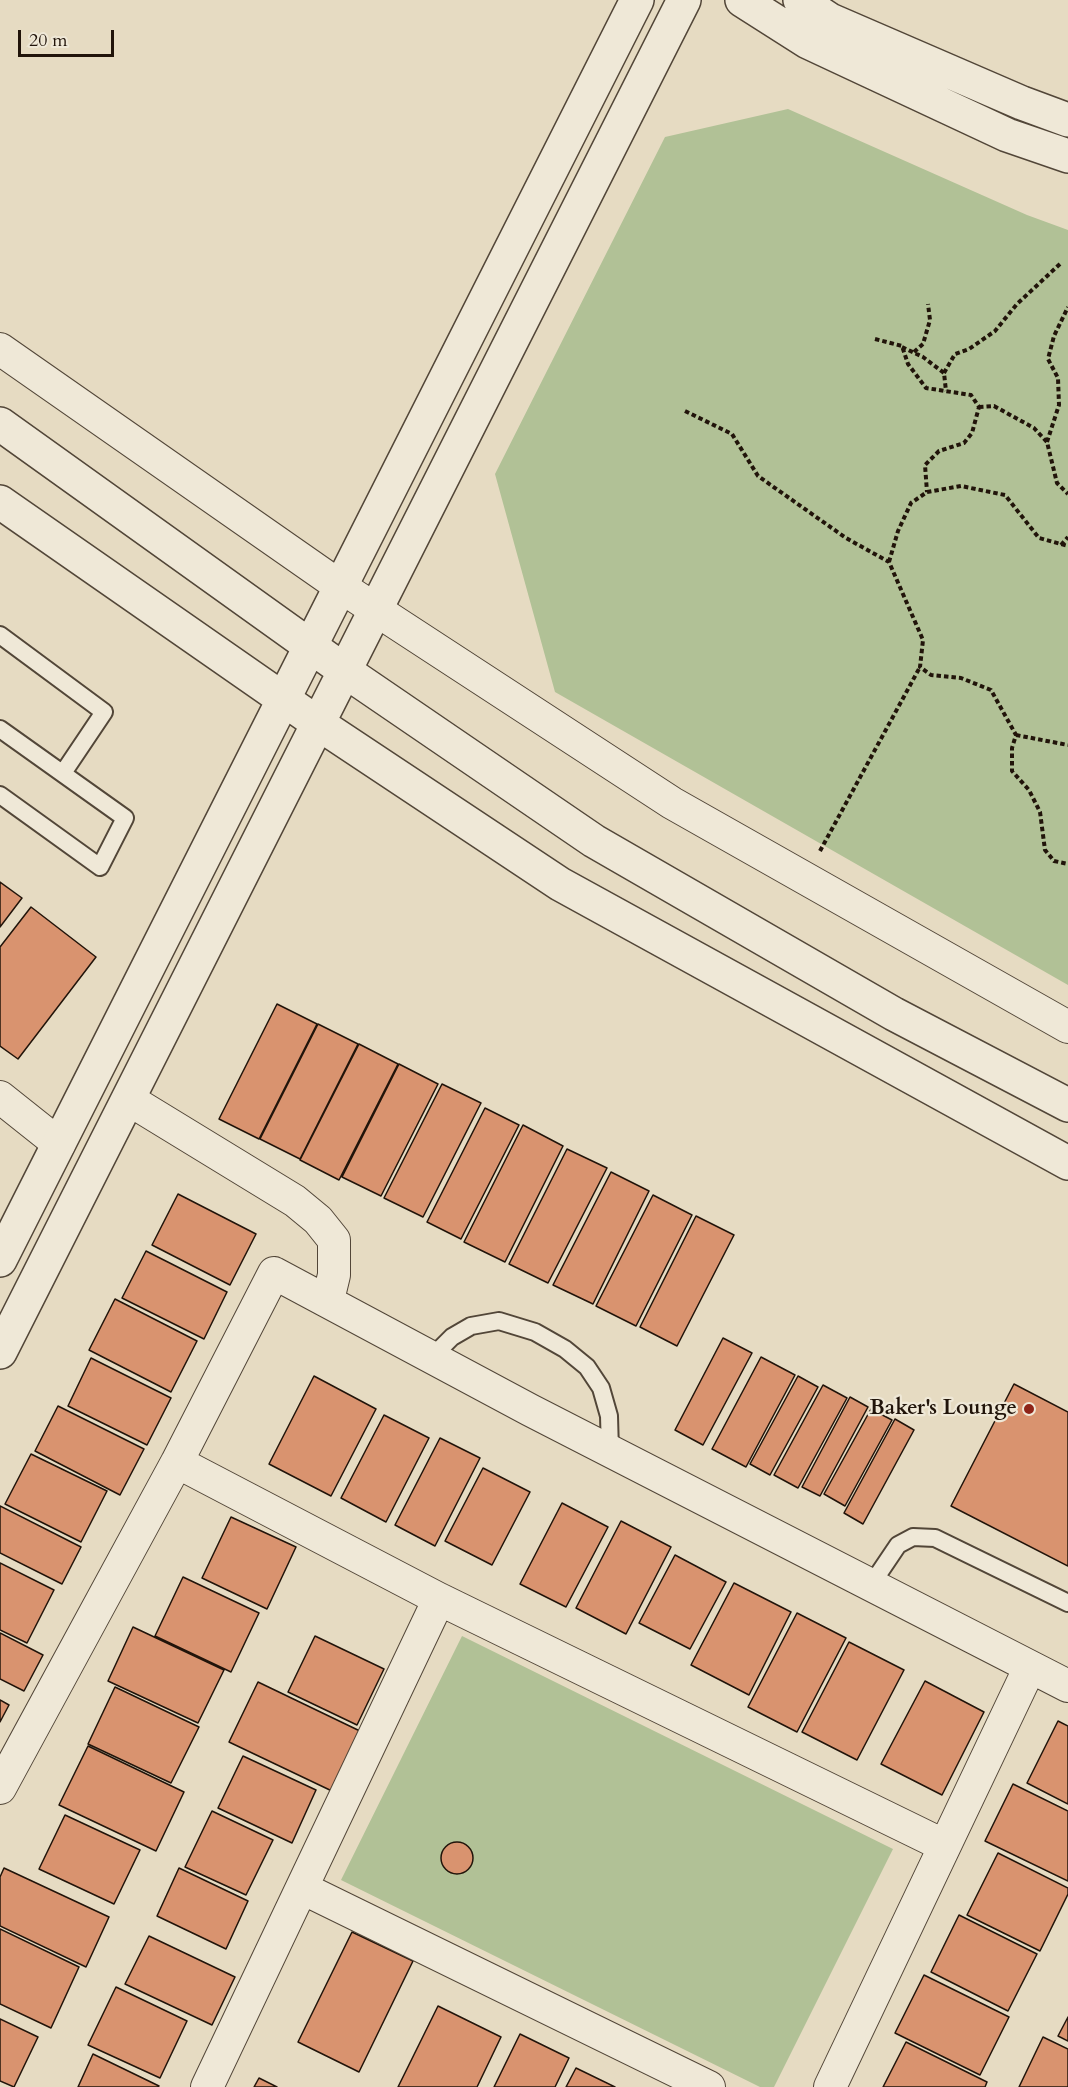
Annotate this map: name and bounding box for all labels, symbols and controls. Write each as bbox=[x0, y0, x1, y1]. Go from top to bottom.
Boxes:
scale bar bbox=[21, 18, 117, 56]
text: 20 m bbox=[29, 28, 68, 53]
place label: Baker's Lounge bbox=[870, 1396, 1017, 1422]
marker: Baker's Lounge bbox=[1022, 1402, 1036, 1416]

